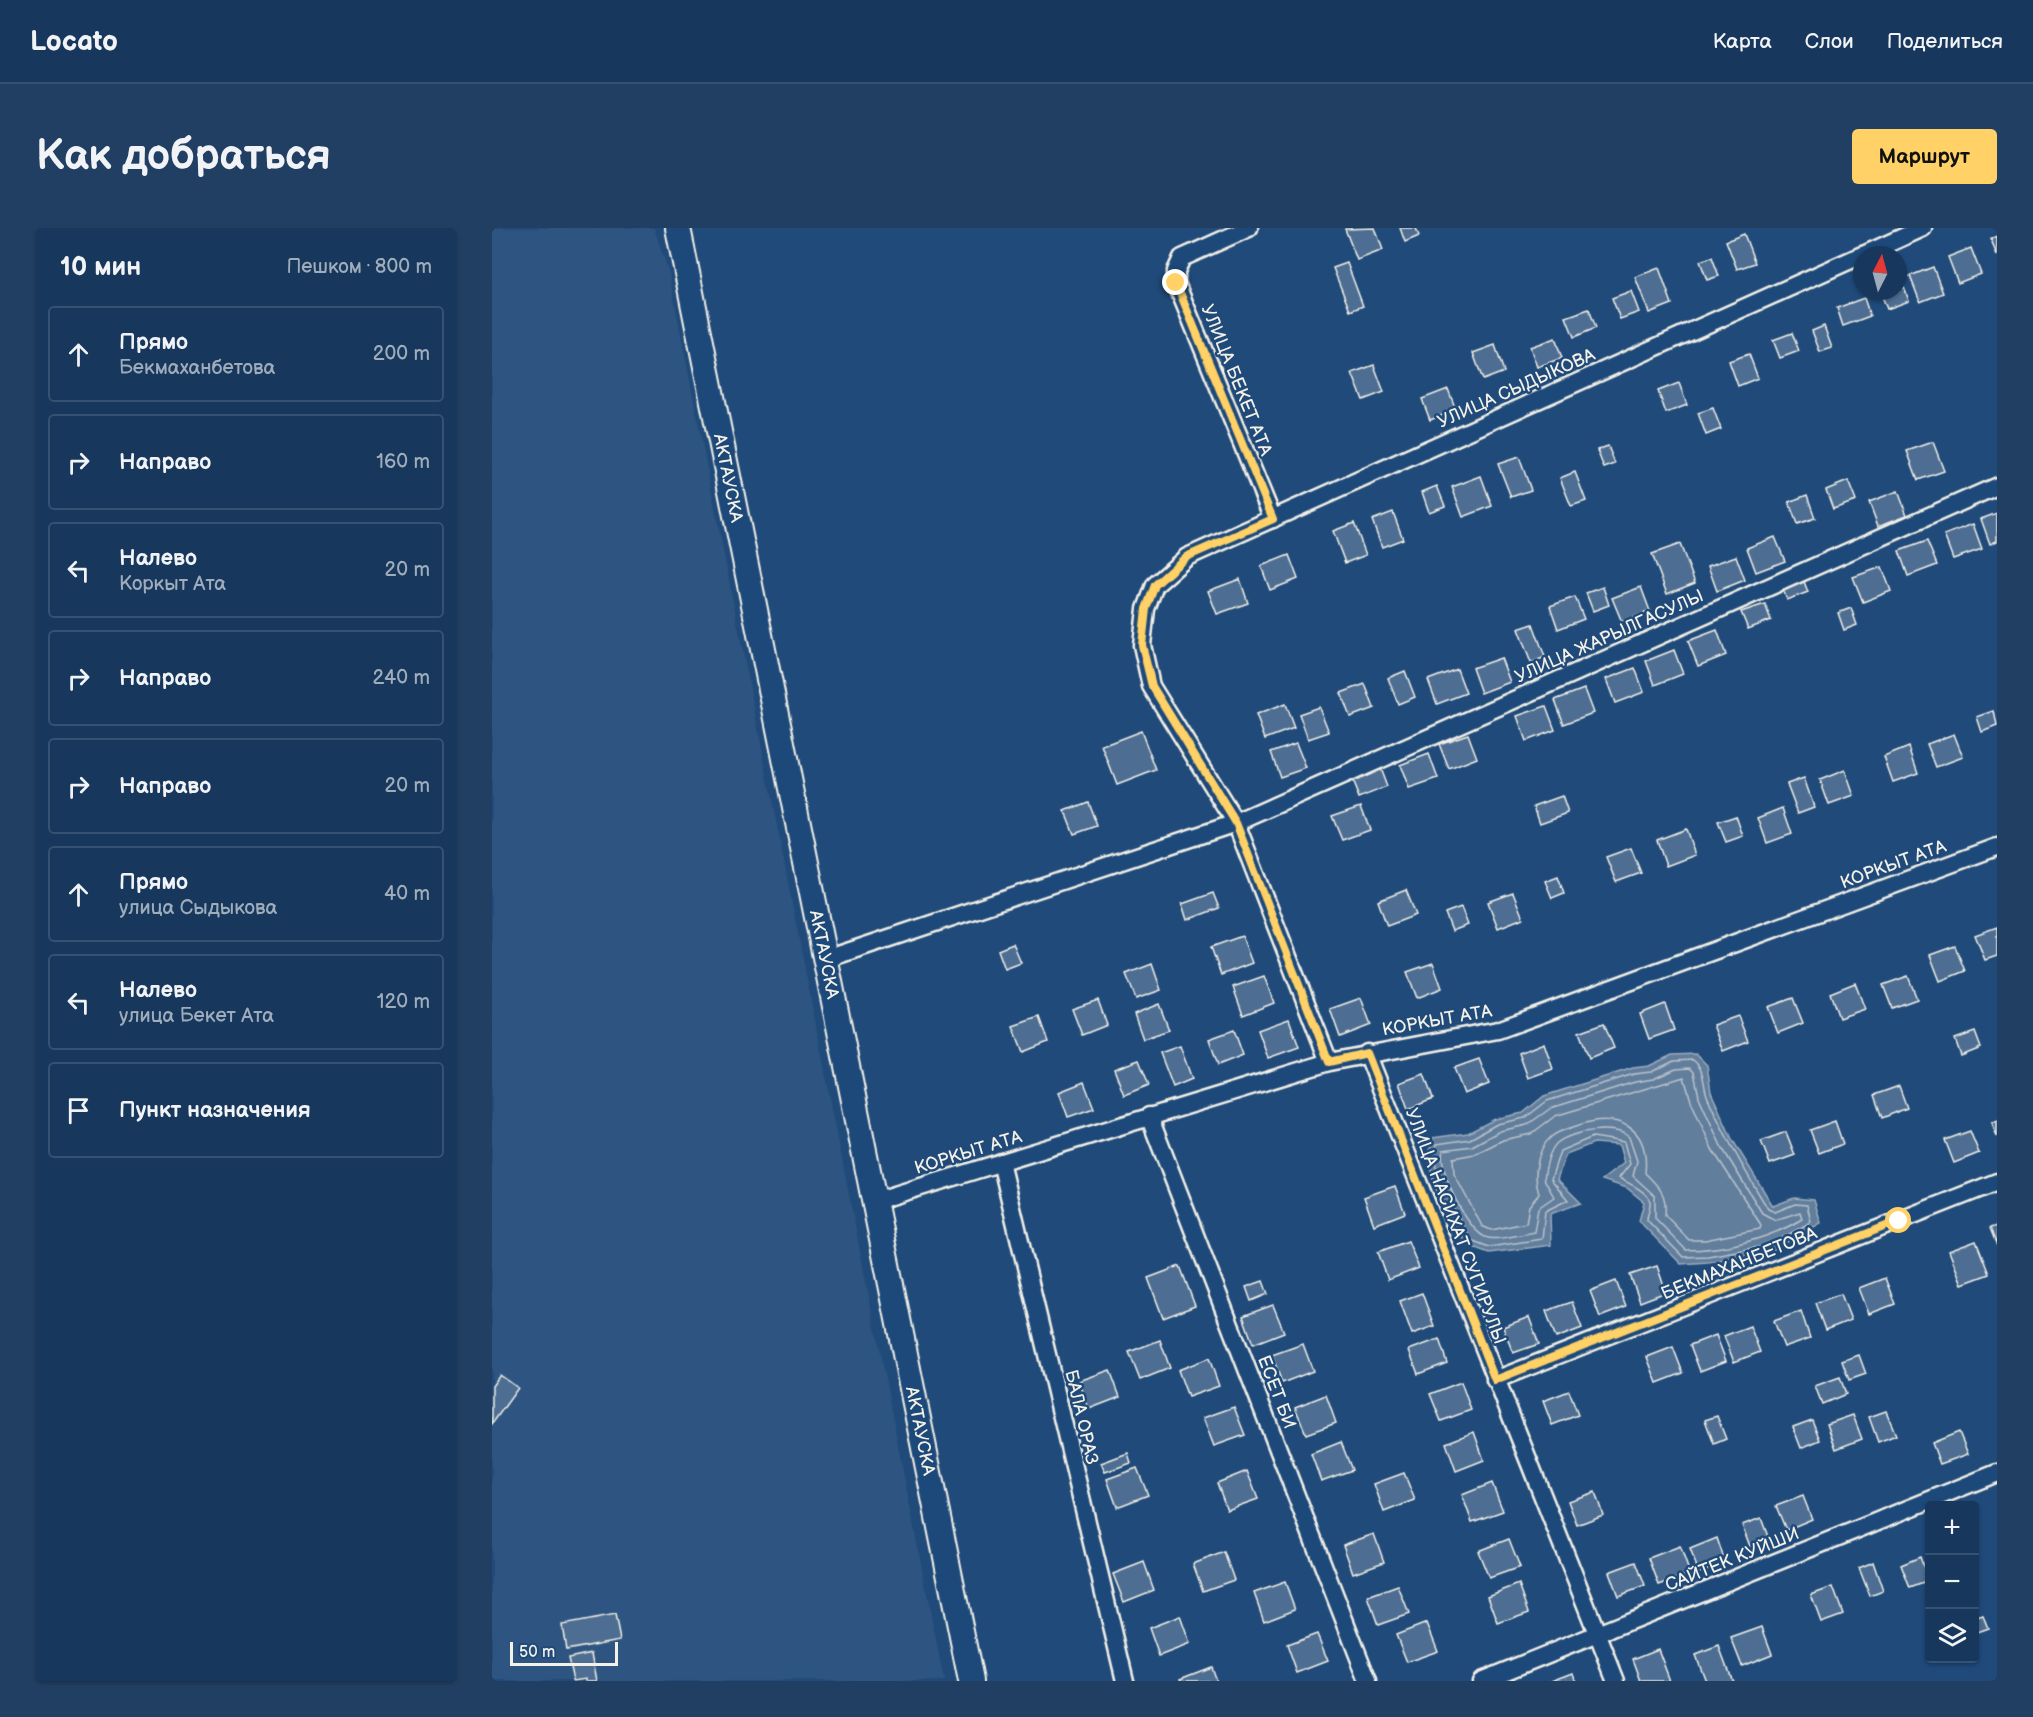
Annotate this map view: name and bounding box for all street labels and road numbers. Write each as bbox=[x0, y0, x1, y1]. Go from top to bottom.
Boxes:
street label: УЛИЦА БЕКЕТ АТА bbox=[1197, 302, 1276, 459]
street label: УЛИЦА СЫДЫКОВА bbox=[1434, 344, 1598, 433]
street label: АКТАУСКА bbox=[709, 431, 747, 524]
street label: УЛИЦА ЖАРЫЛГАСУЛЫ bbox=[1512, 585, 1707, 688]
street label: КОРКЫТ АТА bbox=[1837, 836, 1949, 893]
street label: АКТАУСКА bbox=[805, 907, 843, 1001]
street label: КОРКЫТ АТА bbox=[1381, 1000, 1494, 1040]
street label: УЛИЦА НАСИХАТ СУГИРУЛЫ bbox=[1401, 1105, 1510, 1347]
street label: КОРКЫТ АТА bbox=[912, 1126, 1024, 1179]
street label: БЕКМАХАНБЕТОВА bbox=[1658, 1223, 1820, 1304]
street label: ЕСЕТ БИ bbox=[1253, 1353, 1300, 1432]
street label: БАЛА ОРАЗ bbox=[1060, 1368, 1103, 1467]
street label: АКТАУСКА bbox=[901, 1384, 939, 1477]
street label: САЙТЕК КУЙШИ bbox=[1662, 1523, 1802, 1596]

